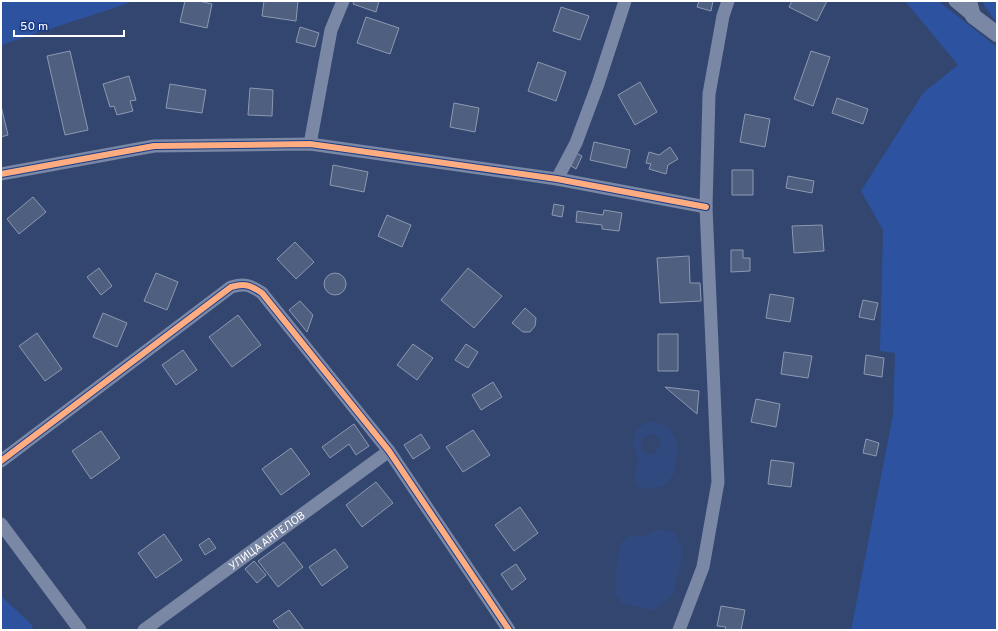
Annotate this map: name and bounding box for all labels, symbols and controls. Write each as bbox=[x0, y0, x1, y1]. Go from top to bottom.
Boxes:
scale bar bbox=[14, 12, 124, 38]
text: 50 m bbox=[20, 19, 48, 35]
street label: УЛИЦА АНГЕЛОВ bbox=[226, 509, 308, 574]

